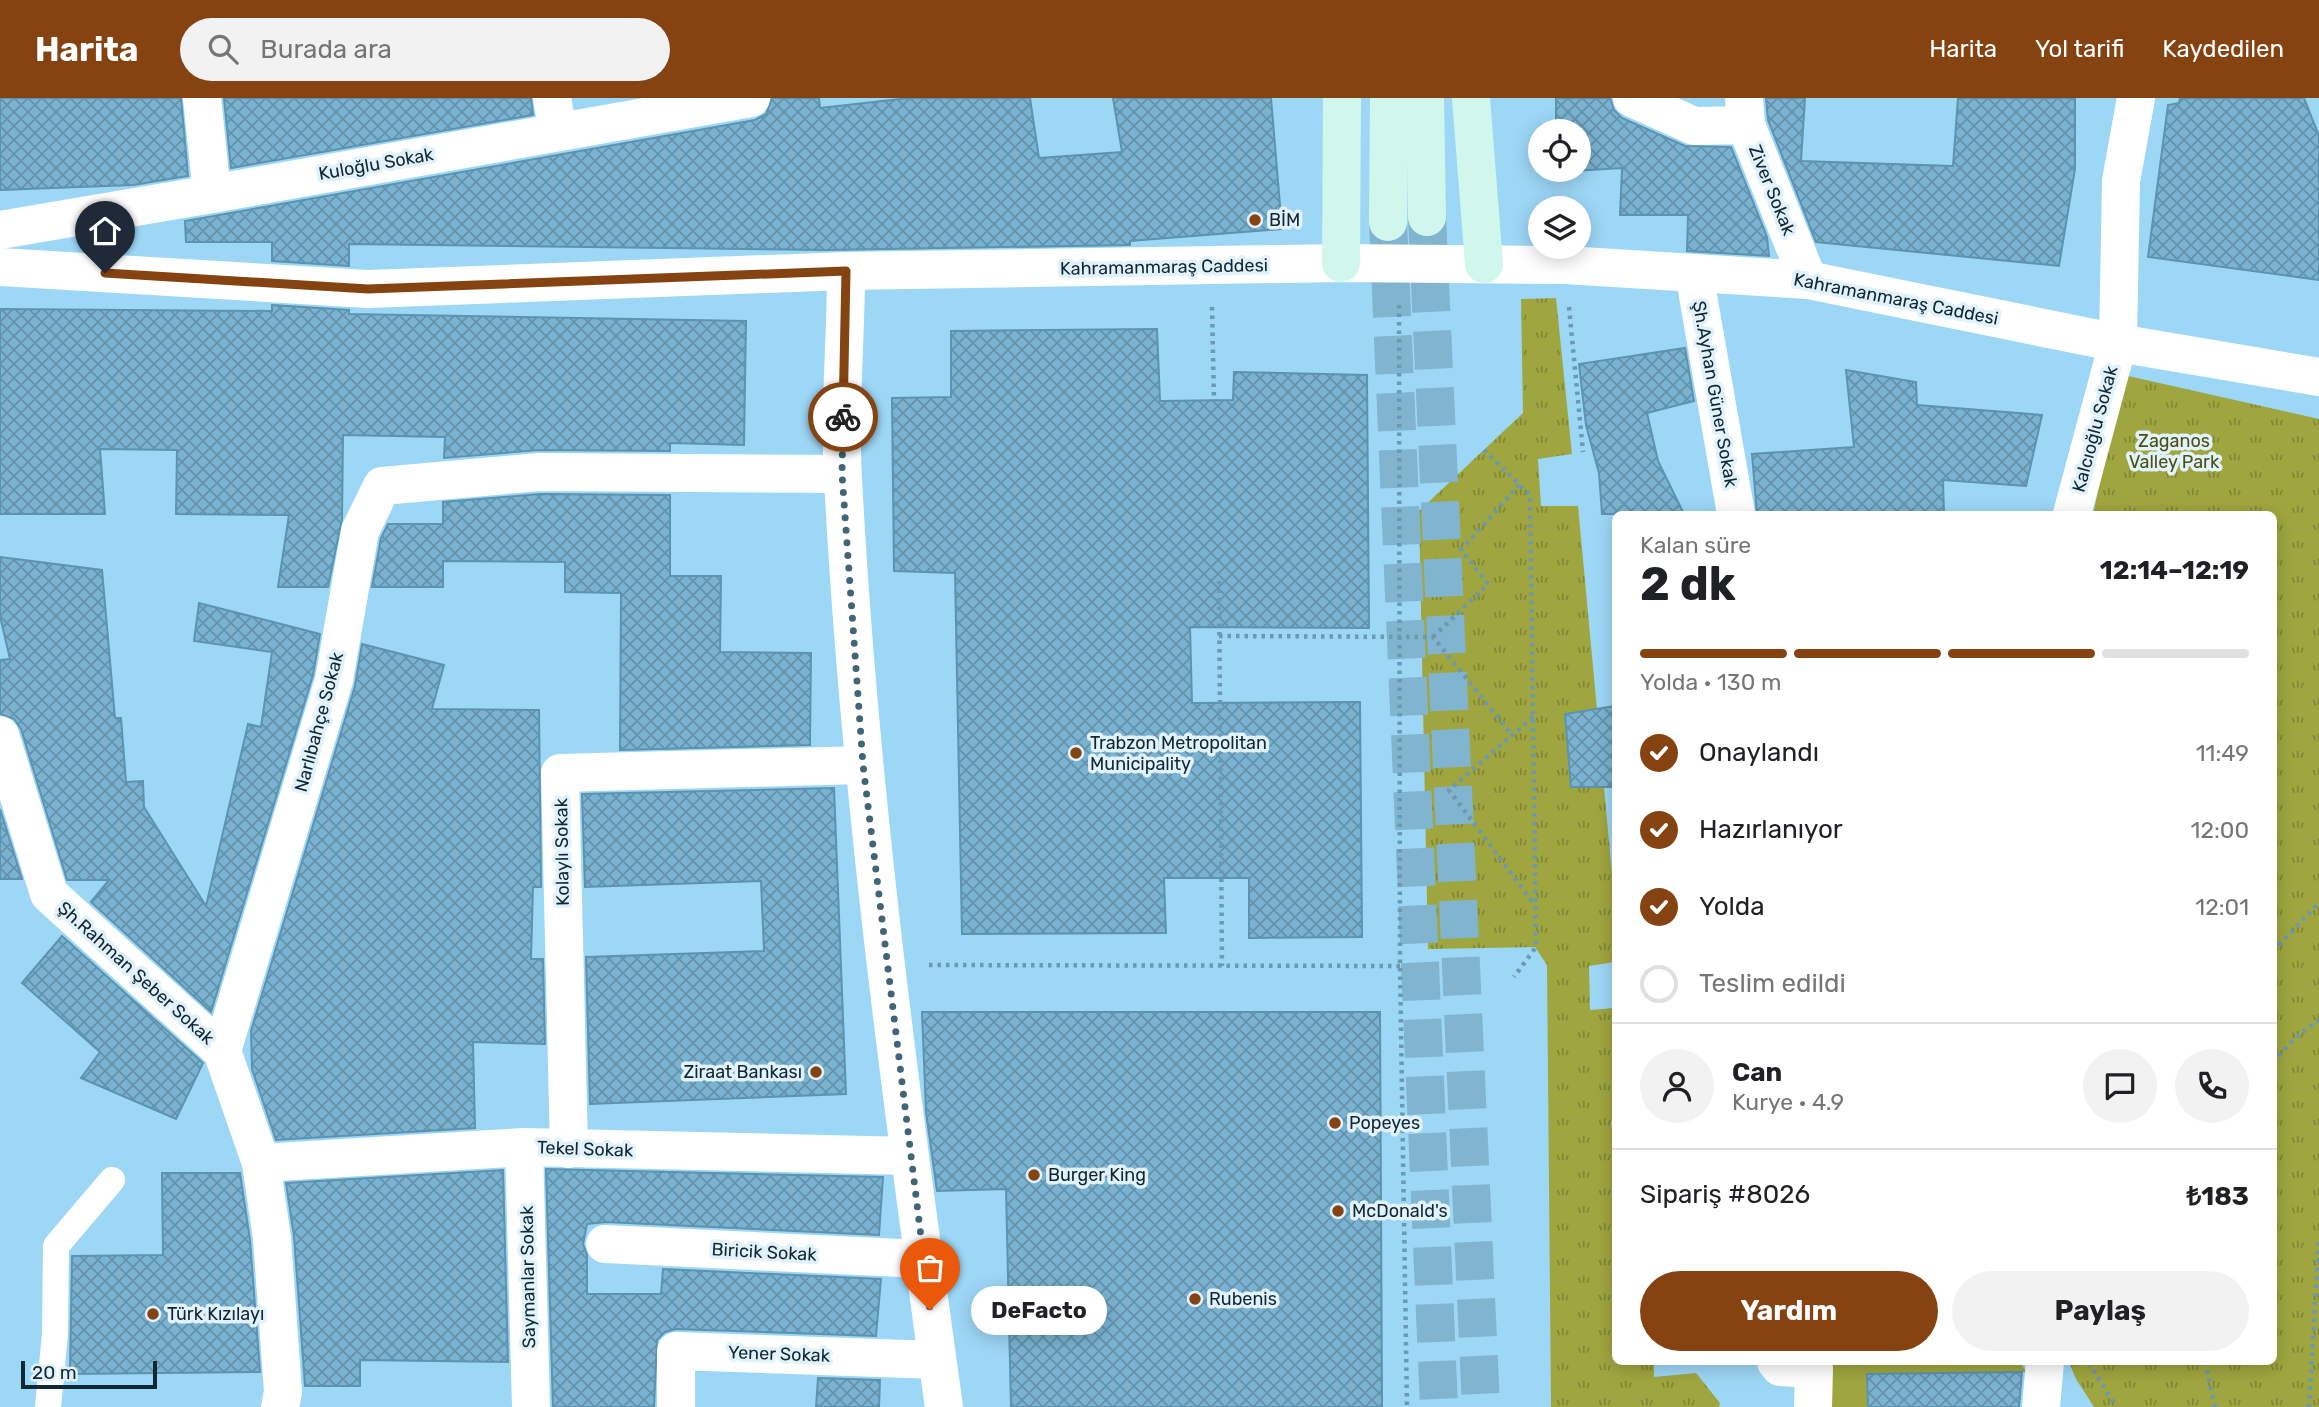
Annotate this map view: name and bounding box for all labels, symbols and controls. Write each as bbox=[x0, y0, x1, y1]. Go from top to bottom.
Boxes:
search box bbox=[180, 18, 670, 81]
text: Harita bbox=[35, 30, 138, 69]
icon: search bbox=[204, 30, 242, 68]
text: Burada ara bbox=[260, 34, 392, 65]
text: Harita bbox=[1929, 35, 1997, 63]
text: Yol tarifi bbox=[2035, 35, 2124, 63]
text: Kaydedilen bbox=[2162, 35, 2284, 63]
map controls bbox=[1528, 119, 1591, 259]
button: locate bbox=[1528, 119, 1591, 182]
street label: Ziver Sokak bbox=[1744, 142, 1800, 239]
street label: Kuloğlu Sokak bbox=[317, 143, 436, 185]
button: layers bbox=[1528, 196, 1591, 259]
pin bbox=[75, 201, 135, 273]
place label: BİM bbox=[1269, 209, 1300, 231]
icon: home bbox=[86, 212, 124, 250]
marker: BİM bbox=[1247, 212, 1263, 228]
street label: Kahramanmaraş Caddesi bbox=[1060, 254, 1268, 280]
street label: Kahramanmaraş Caddesi bbox=[1792, 268, 2000, 330]
street label: Şh.Ayhan Güner Sokak bbox=[1688, 299, 1742, 490]
street label: Kalcıoğlu Sokak bbox=[2068, 363, 2123, 495]
courier bbox=[808, 382, 878, 452]
icon: bike bbox=[824, 398, 862, 436]
park label: Zaganos Valley Park bbox=[2129, 430, 2220, 473]
text: Kalan süre bbox=[1640, 531, 1751, 559]
text: 12:14–12:19 bbox=[2100, 555, 2249, 586]
text: 2 dk bbox=[1640, 557, 1736, 612]
street label: Narlıbahçe Sokak bbox=[290, 649, 348, 794]
text: Yolda · 130 m bbox=[1640, 668, 1781, 696]
place label: Trabzon Metropolitan Municipality bbox=[1090, 732, 1267, 775]
icon: check bbox=[1640, 734, 1678, 772]
text: Onaylandı bbox=[1699, 737, 1819, 768]
text: 11:49 bbox=[2196, 739, 2249, 767]
marker: Trabzon Metropolitan Municipality bbox=[1068, 745, 1084, 761]
street label: Kolaylı Sokak bbox=[550, 797, 574, 906]
icon: check bbox=[1640, 811, 1678, 849]
text: Hazırlanıyor bbox=[1699, 814, 1843, 845]
text: 12:00 bbox=[2191, 816, 2249, 844]
icon: check bbox=[1640, 888, 1678, 926]
text: Yolda bbox=[1699, 891, 1765, 922]
text: 12:01 bbox=[2195, 893, 2249, 921]
street label: Şh.Rahman Şeber Sokak bbox=[53, 897, 219, 1050]
text: Teslim edildi bbox=[1699, 968, 1846, 999]
button: person bbox=[1640, 1049, 1714, 1123]
button: chat bbox=[2083, 1049, 2157, 1123]
button: phone bbox=[2175, 1049, 2249, 1123]
text: Can bbox=[1732, 1057, 1782, 1088]
place label: Ziraat Bankası bbox=[683, 1061, 802, 1083]
marker: Ziraat Bankası bbox=[808, 1064, 824, 1080]
text: Kurye · 4.9 bbox=[1732, 1088, 1844, 1116]
place label: Popeyes bbox=[1349, 1112, 1420, 1134]
marker: Popeyes bbox=[1327, 1115, 1343, 1131]
street label: Tekel Sokak bbox=[536, 1136, 634, 1162]
place label: Burger King bbox=[1048, 1164, 1146, 1186]
marker: Burger King bbox=[1026, 1167, 1042, 1183]
text: Sipariş #8026 bbox=[1640, 1179, 1810, 1210]
text: ₺183 bbox=[2186, 1181, 2249, 1212]
place label: McDonald's bbox=[1352, 1200, 1448, 1222]
marker: McDonald's bbox=[1330, 1203, 1346, 1219]
street label: Saymanlar Sokak bbox=[516, 1205, 540, 1349]
street label: Biricik Sokak bbox=[711, 1238, 818, 1266]
pin bbox=[900, 1238, 960, 1310]
icon: bag bbox=[911, 1249, 949, 1287]
button: Yardım bbox=[1640, 1271, 1938, 1351]
button: Paylaş bbox=[1952, 1271, 2249, 1351]
callout: DeFacto bbox=[972, 1286, 1108, 1334]
place label: Rubenis bbox=[1209, 1288, 1277, 1310]
marker: Rubenis bbox=[1187, 1291, 1203, 1307]
text: DeFacto bbox=[991, 1296, 1087, 1324]
place label: Türk Kızılayı bbox=[167, 1303, 264, 1325]
marker: Türk Kızılayı bbox=[145, 1306, 161, 1322]
street label: Yener Sokak bbox=[728, 1341, 831, 1367]
scale bar bbox=[21, 1358, 158, 1390]
text: 20 m bbox=[32, 1361, 77, 1384]

